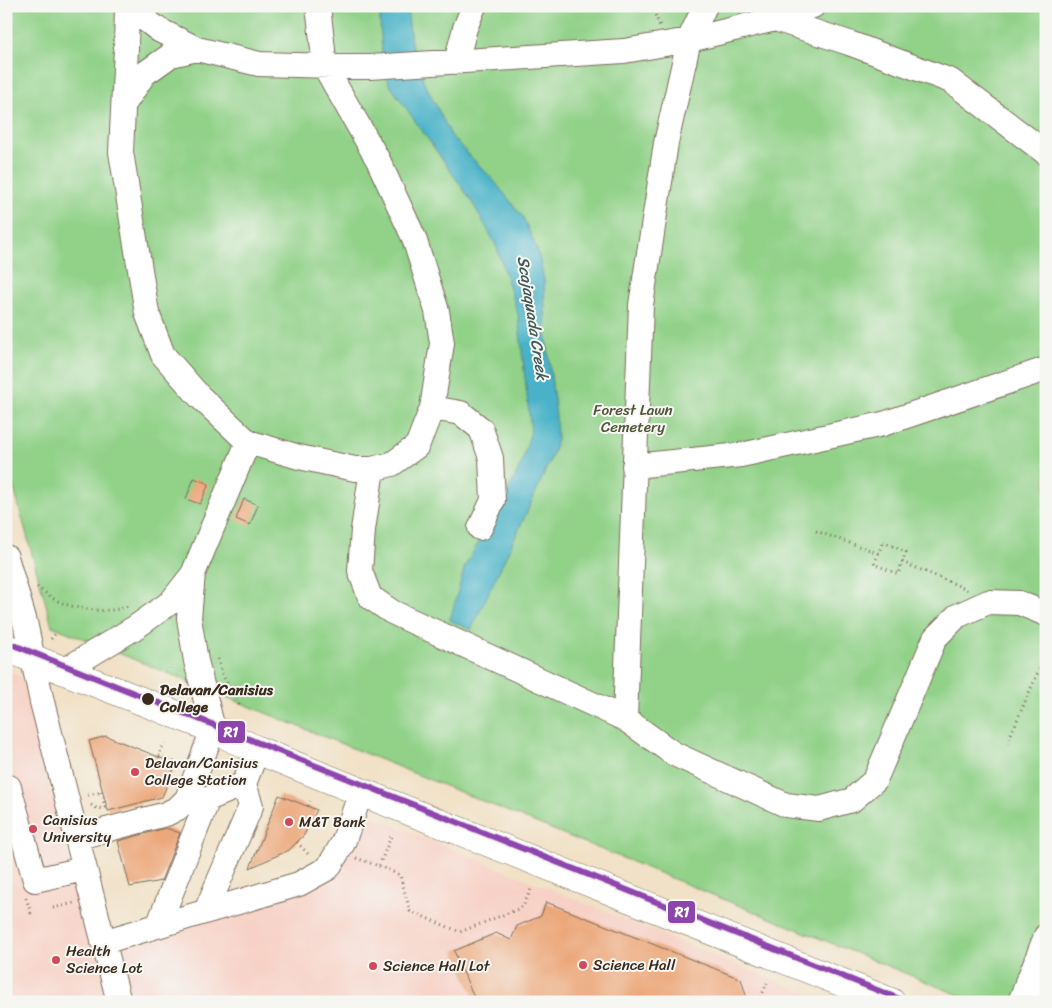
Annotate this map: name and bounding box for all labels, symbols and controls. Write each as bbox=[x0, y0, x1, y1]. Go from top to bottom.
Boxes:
water label: Scajaquada Creek bbox=[509, 254, 557, 384]
park label: Forest Lawn Cemetery bbox=[593, 397, 673, 440]
place label: Delavan/Canisius College bbox=[159, 677, 274, 720]
marker: Delavan/Canisius College bbox=[140, 691, 156, 707]
line badge: R1 bbox=[217, 720, 246, 744]
text: R1 bbox=[223, 720, 238, 745]
place label: Delavan/Canisius College Station bbox=[145, 750, 259, 793]
marker: Delavan/Canisius College Station bbox=[129, 766, 141, 778]
place label: Canisius University bbox=[43, 807, 112, 850]
place label: M&T Bank bbox=[299, 809, 366, 835]
marker: M&T Bank bbox=[283, 816, 295, 828]
marker: Canisius University bbox=[27, 823, 39, 835]
line badge: R1 bbox=[667, 900, 696, 924]
text: R1 bbox=[674, 900, 689, 925]
place label: Health Science Lot bbox=[66, 938, 143, 981]
place label: Science Hall bbox=[593, 952, 676, 978]
place label: Science Hall Lot bbox=[383, 953, 491, 979]
marker: Health Science Lot bbox=[50, 954, 62, 966]
marker: Science Hall bbox=[577, 959, 589, 971]
marker: Science Hall Lot bbox=[367, 960, 379, 972]

